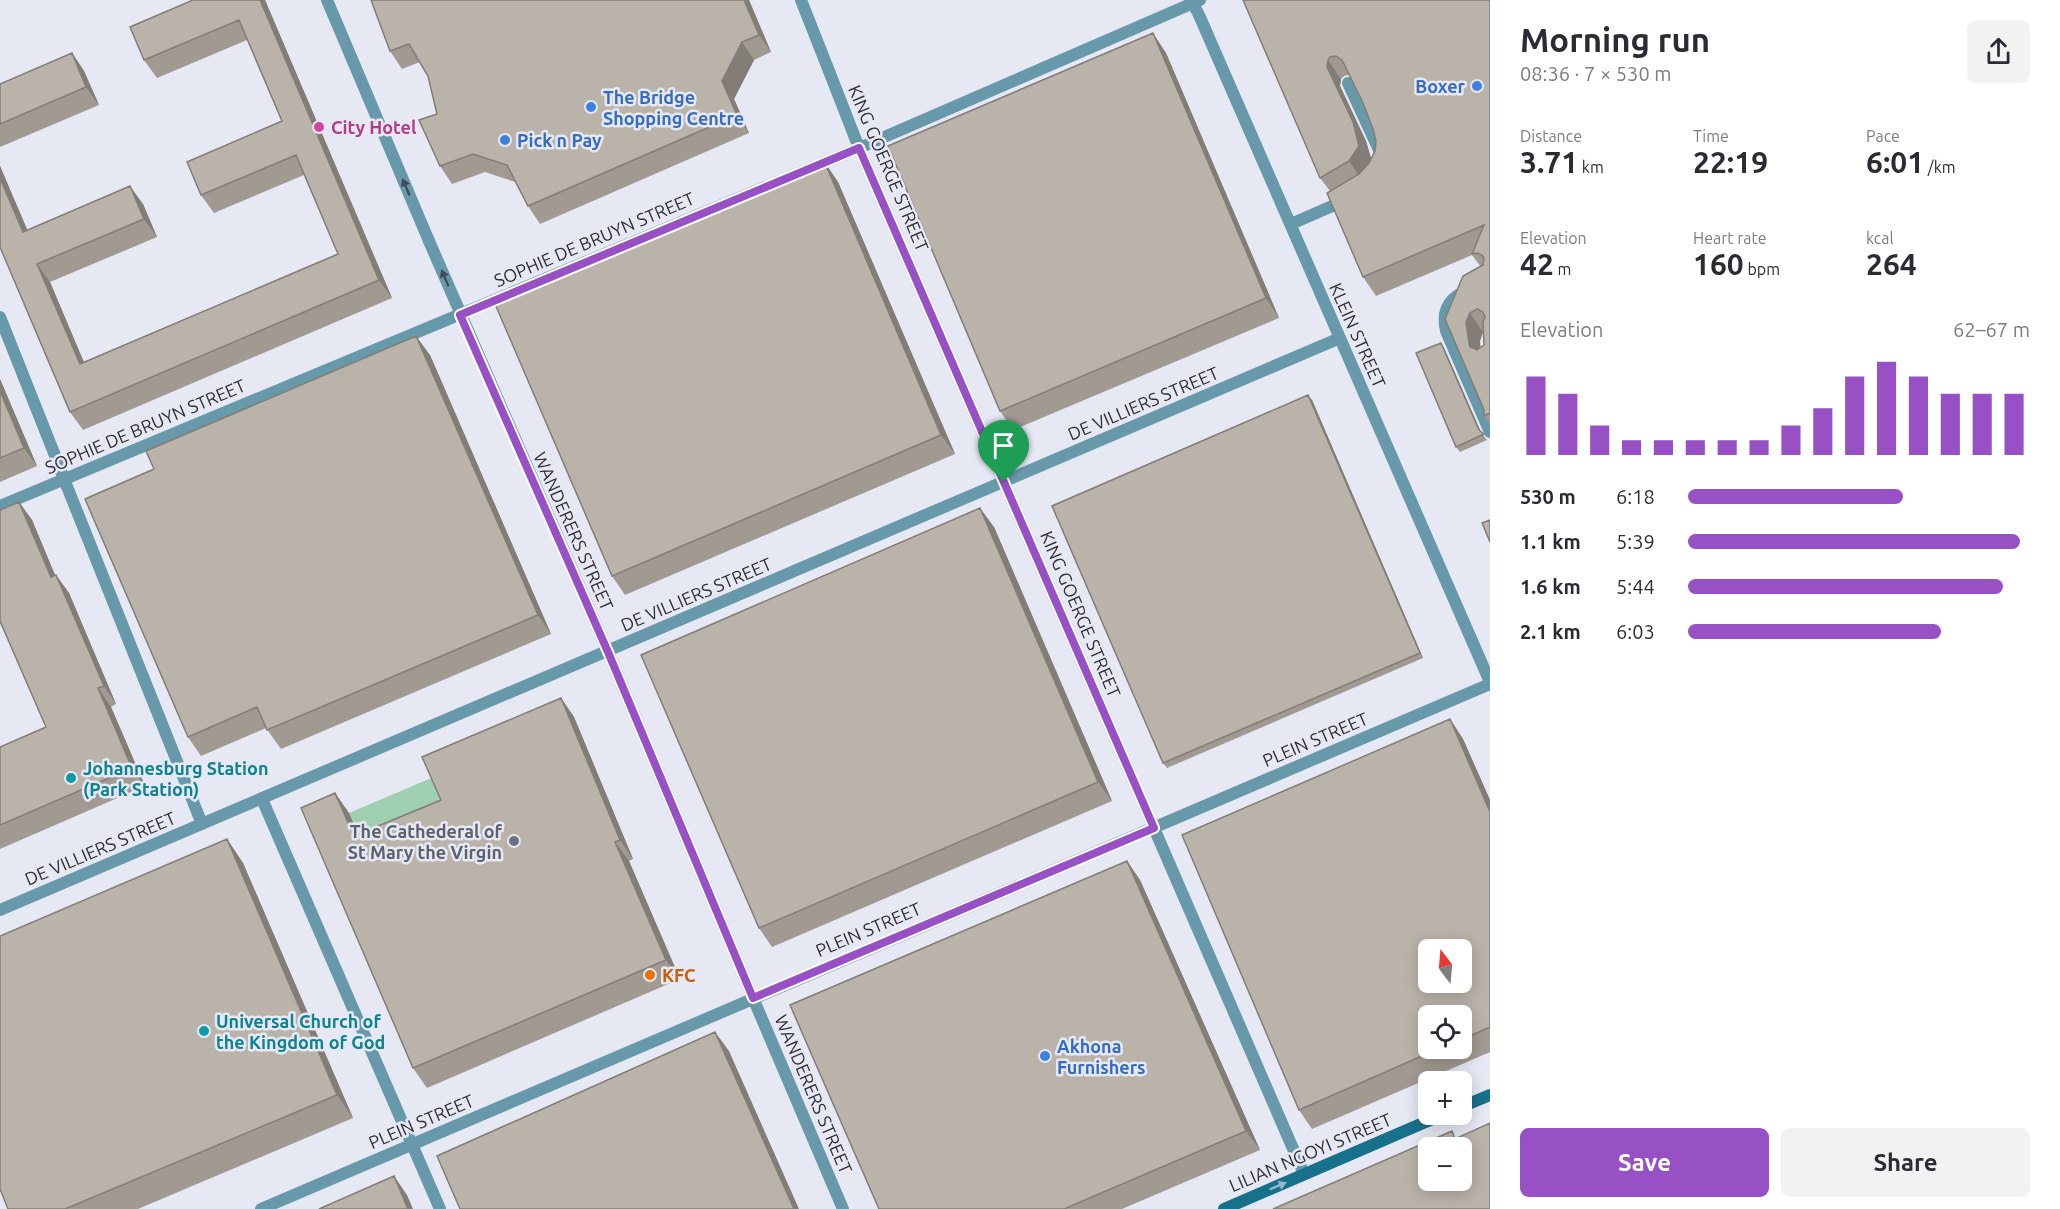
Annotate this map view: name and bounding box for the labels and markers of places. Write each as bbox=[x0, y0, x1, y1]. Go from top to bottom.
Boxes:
place label: Boxer bbox=[1415, 76, 1466, 96]
marker: Boxer bbox=[1470, 79, 1484, 93]
place label: The Bridge Shopping Centre bbox=[603, 87, 744, 128]
marker: The Bridge Shopping Centre bbox=[584, 100, 598, 114]
place label: City Hotel bbox=[331, 117, 417, 137]
marker: City Hotel bbox=[312, 120, 326, 134]
place label: Pick n Pay bbox=[517, 130, 602, 150]
marker: Pick n Pay bbox=[498, 133, 512, 147]
pin bbox=[978, 420, 1029, 482]
place label: Johannesburg Station (Park Station) bbox=[83, 758, 268, 800]
marker: Johannesburg Station (Park Station) bbox=[64, 771, 78, 785]
place label: The Cathederal of St Mary the Virgin bbox=[348, 821, 503, 862]
marker: The Cathederal of St Mary the Virgin bbox=[507, 834, 521, 848]
place label: KFC bbox=[662, 965, 696, 985]
marker: KFC bbox=[643, 968, 657, 982]
place label: Universal Church of the Kingdom of God bbox=[216, 1011, 385, 1052]
marker: Universal Church of the Kingdom of God bbox=[197, 1024, 211, 1038]
place label: Akhona Furnishers bbox=[1057, 1036, 1146, 1077]
marker: Akhona Furnishers bbox=[1038, 1049, 1052, 1063]

